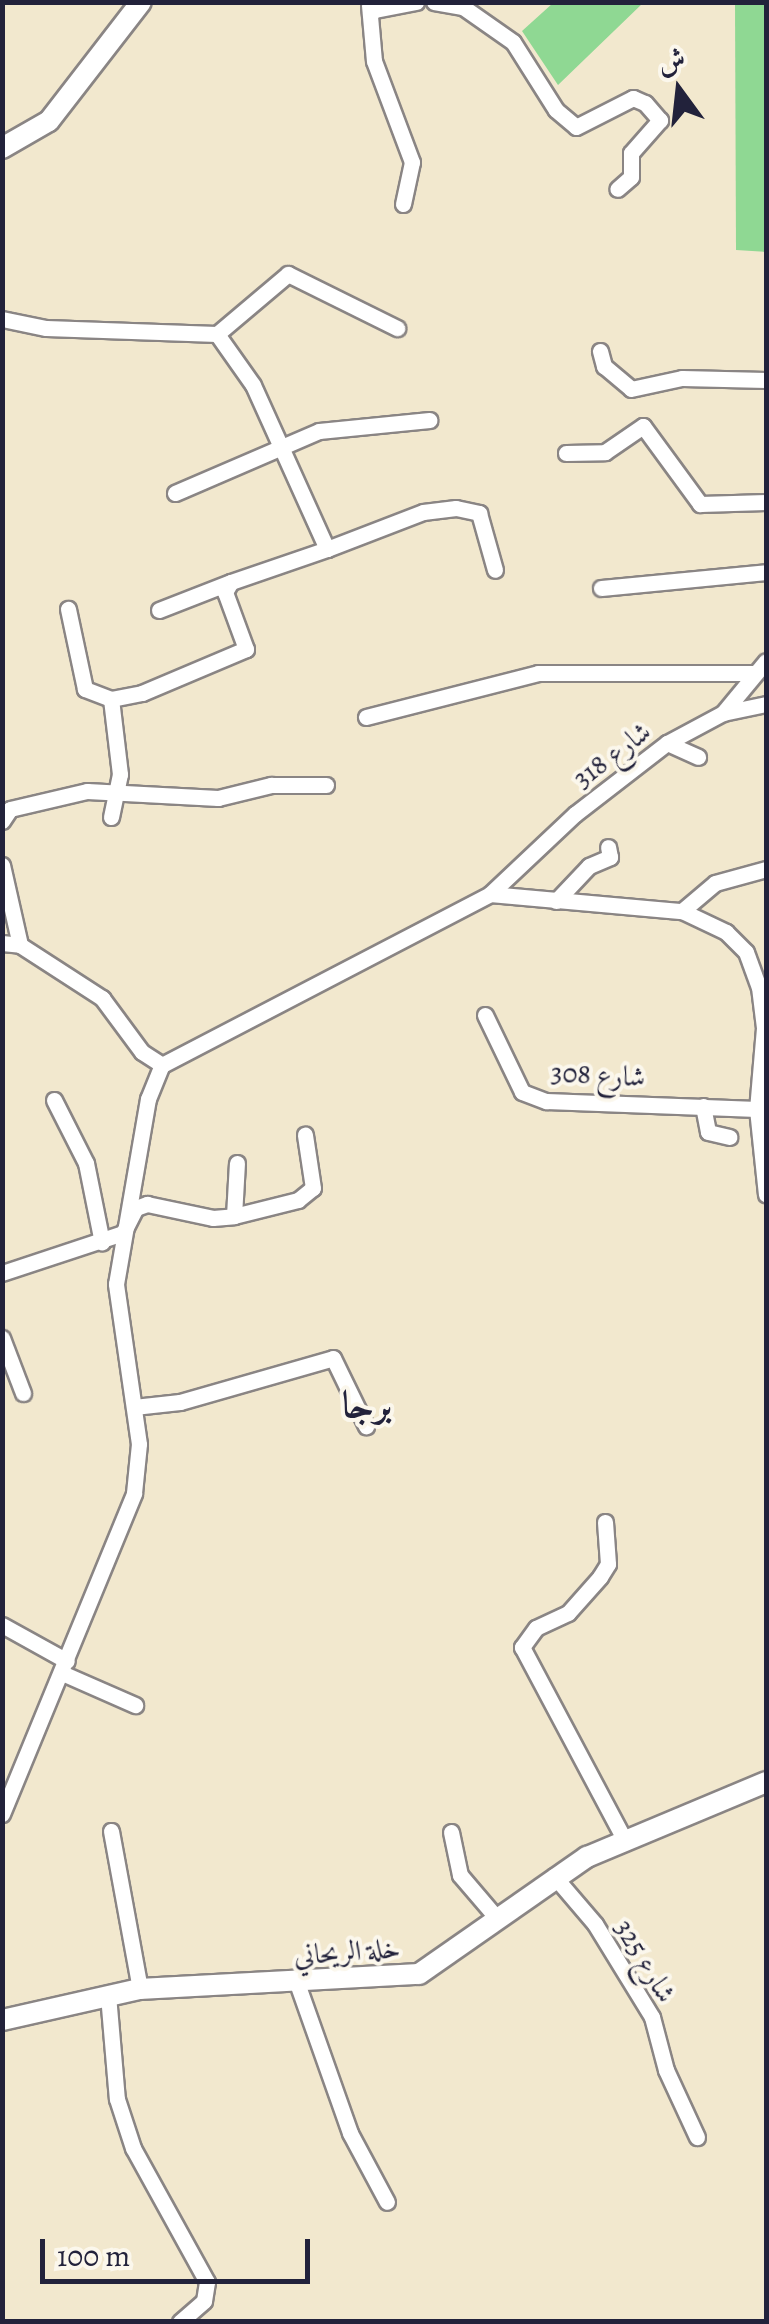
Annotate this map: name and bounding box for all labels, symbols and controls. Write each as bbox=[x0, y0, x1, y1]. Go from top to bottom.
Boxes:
text: ش bbox=[653, 39, 690, 83]
north arrow bbox=[629, 40, 729, 140]
street label: شارع 318 bbox=[566, 715, 658, 795]
street label: شارع 308 bbox=[550, 1056, 646, 1094]
district label: برجا bbox=[342, 1382, 392, 1428]
street label: شارع 325 bbox=[607, 1913, 683, 2009]
street label: خلة الريحاني bbox=[293, 1932, 401, 1972]
scale bar bbox=[45, 2219, 315, 2281]
text: 100 m bbox=[57, 2236, 130, 2276]

